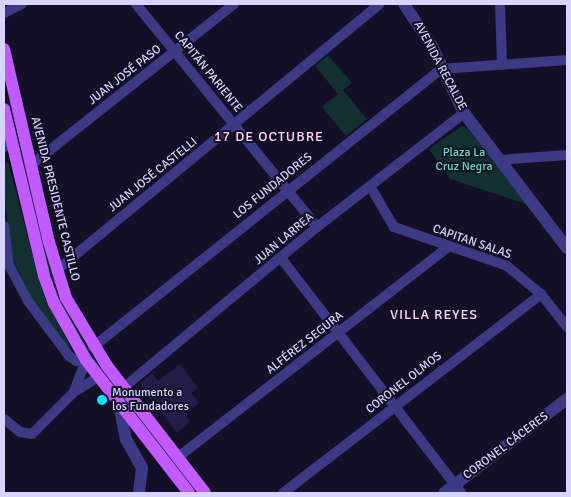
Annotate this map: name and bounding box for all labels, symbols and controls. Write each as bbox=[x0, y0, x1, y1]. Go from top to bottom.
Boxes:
street label: AVENIDA RECALDE bbox=[410, 19, 470, 113]
street label: CAPITÁN PARIENTE bbox=[171, 29, 245, 115]
street label: JUAN JOSÉ PASO bbox=[86, 42, 164, 108]
street label: AVENIDA PRESIDENTE CASTILLO bbox=[28, 115, 82, 283]
district label: 17 DE OCTUBRE bbox=[212, 129, 326, 145]
street label: JUAN JOSÉ CASTELLI bbox=[106, 135, 200, 215]
park label: Plaza La Cruz Negra bbox=[435, 146, 493, 174]
street label: LOS FUNDADORES bbox=[231, 150, 315, 222]
street label: JUAN LARREA bbox=[251, 210, 317, 268]
street label: CAPITAN SALAS bbox=[431, 222, 513, 262]
district label: VILLA REYES bbox=[389, 307, 479, 323]
street label: ALFÉREZ SEGURA bbox=[264, 309, 346, 377]
street label: CORONEL OLMOS bbox=[363, 349, 445, 417]
place label: Monumento a los Fundadores bbox=[112, 386, 189, 414]
marker: Monumento a los Fundadores bbox=[96, 394, 108, 406]
street label: CORONEL CÁCERES bbox=[461, 409, 551, 483]

